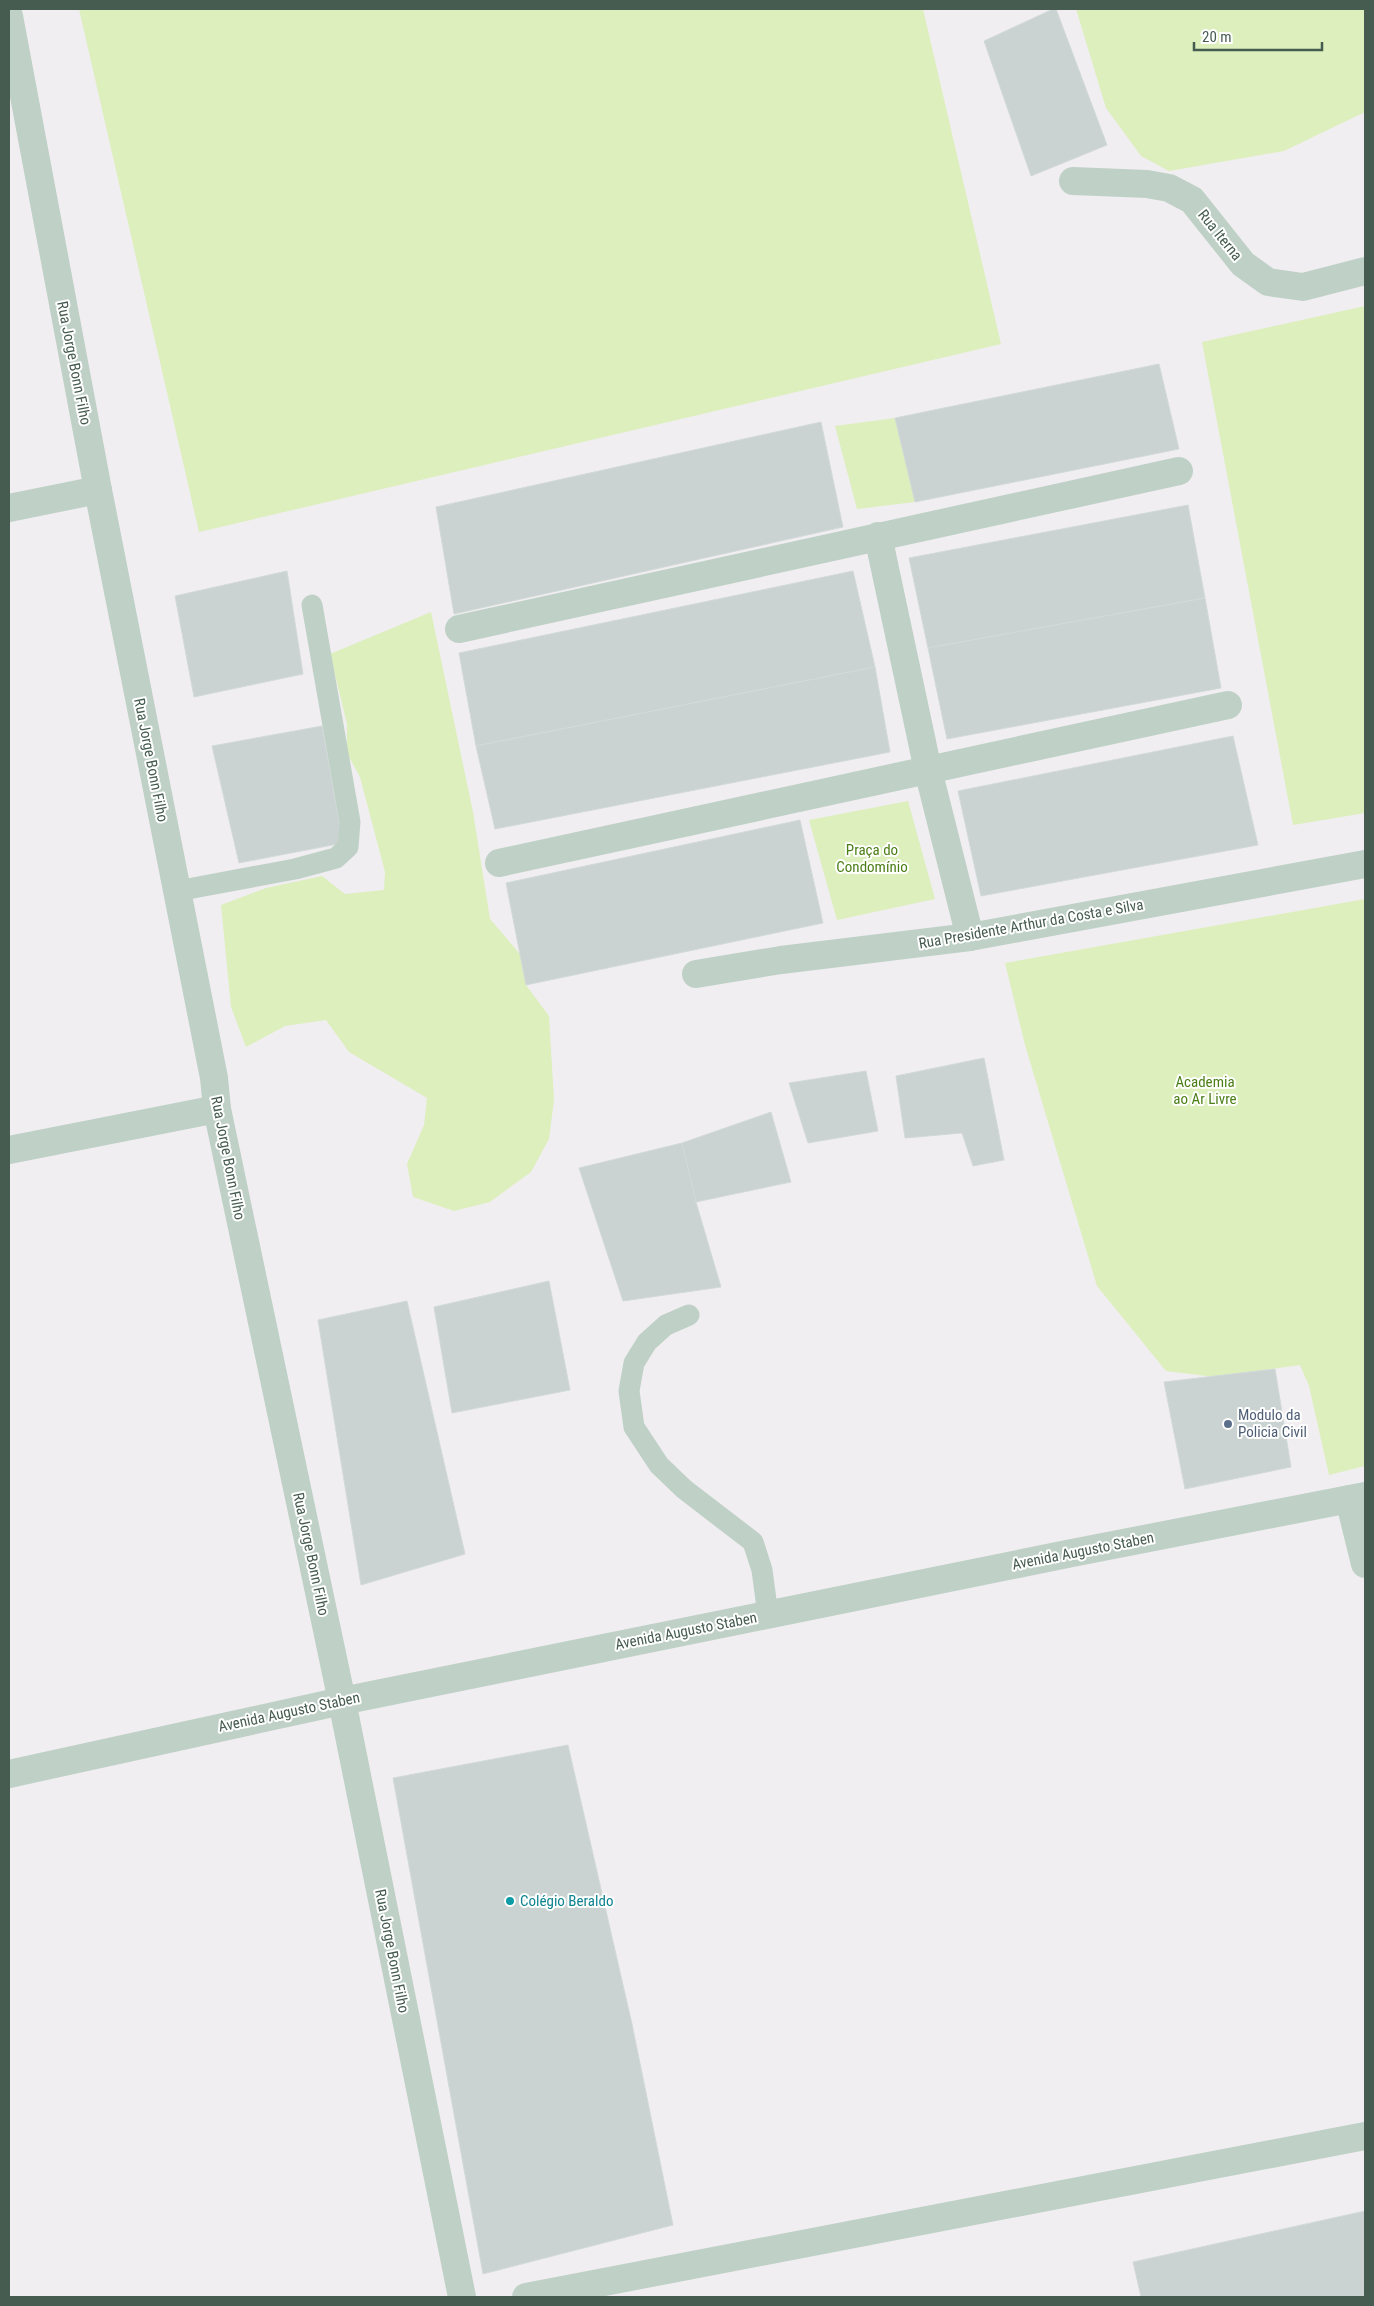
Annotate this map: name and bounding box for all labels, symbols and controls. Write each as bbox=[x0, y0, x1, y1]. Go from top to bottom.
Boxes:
scale bar bbox=[1194, 20, 1322, 52]
text: 20 m bbox=[1202, 28, 1232, 46]
street label: Rua Iterna bbox=[1194, 206, 1246, 264]
street label: Rua Jorge Bonn Filho bbox=[53, 300, 95, 426]
street label: Rua Jorge Bonn Filho bbox=[130, 697, 172, 823]
park label: Praça do Condomínio bbox=[836, 841, 908, 876]
street label: Rua Presidente Arthur da Costa e Silva bbox=[917, 895, 1145, 953]
park label: Academia ao Ar Livre bbox=[1173, 1073, 1237, 1108]
street label: Rua Jorge Bonn Filho bbox=[207, 1095, 249, 1221]
place label: Modulo da Policia Civil bbox=[1238, 1406, 1307, 1441]
marker: Modulo da Policia Civil bbox=[1222, 1418, 1234, 1430]
street label: Rua Jorge Bonn Filho bbox=[289, 1491, 333, 1617]
street label: Avenida Augusto Staben bbox=[1011, 1528, 1155, 1574]
street label: Avenida Augusto Staben bbox=[614, 1608, 758, 1654]
street label: Avenida Augusto Staben bbox=[217, 1688, 361, 1736]
street label: Rua Jorge Bonn Filho bbox=[371, 1888, 413, 2014]
place label: Colégio Beraldo bbox=[520, 1892, 613, 1910]
marker: Colégio Beraldo bbox=[504, 1895, 516, 1907]

